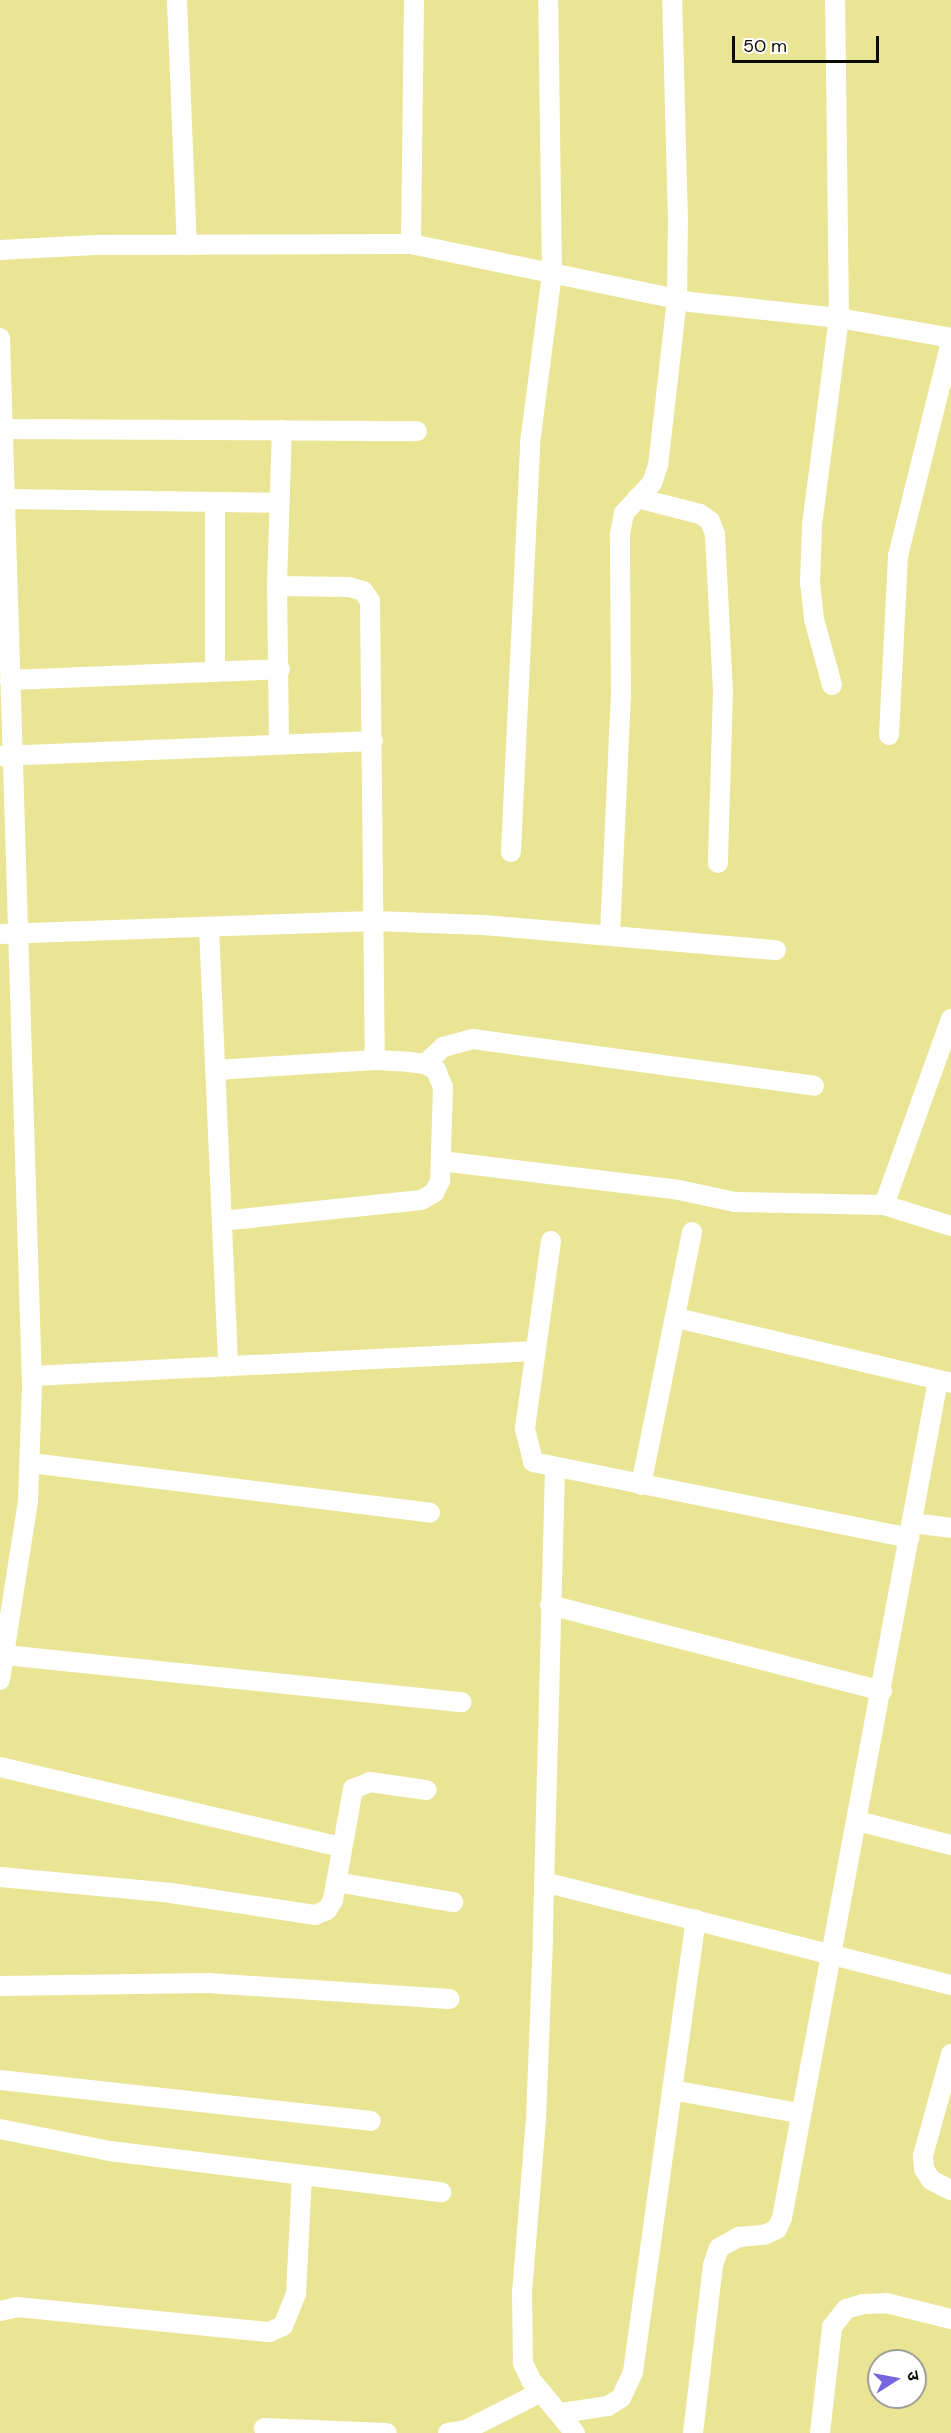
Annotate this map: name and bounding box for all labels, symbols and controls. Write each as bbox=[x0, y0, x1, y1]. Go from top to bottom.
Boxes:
scale bar bbox=[735, 24, 882, 62]
text: 50 m bbox=[743, 34, 787, 58]
north arrow bbox=[867, 2349, 927, 2409]
text: उ bbox=[902, 2369, 924, 2382]

